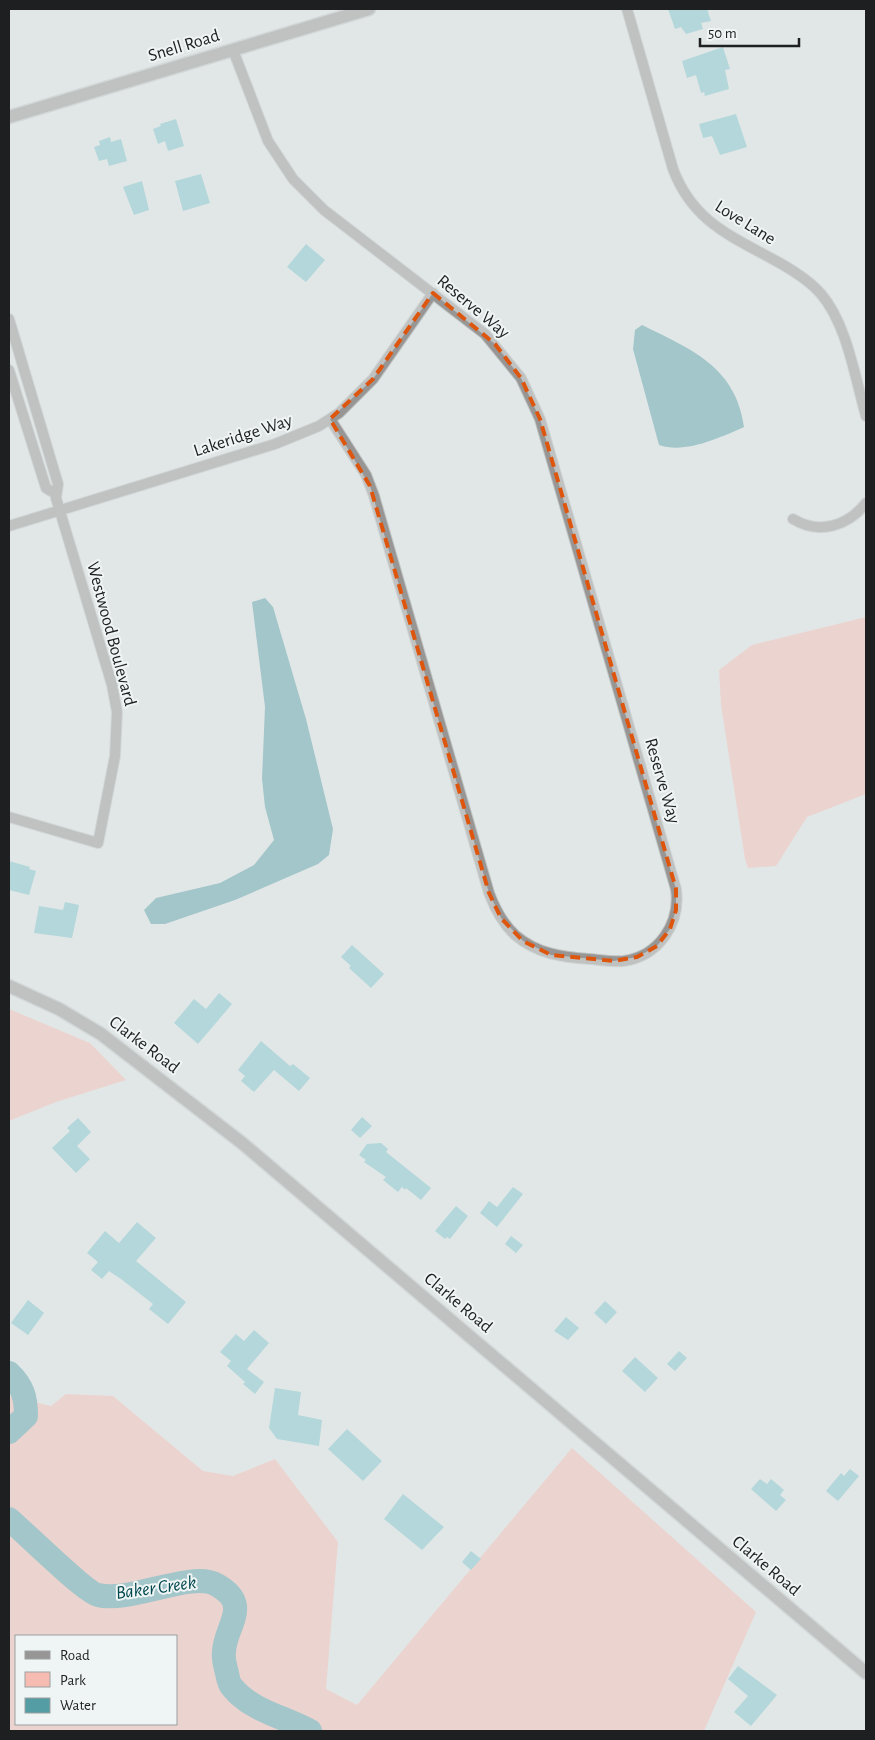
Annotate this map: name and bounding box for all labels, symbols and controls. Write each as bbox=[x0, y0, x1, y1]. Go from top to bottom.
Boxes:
scale bar bbox=[700, 15, 799, 47]
text: 50 m bbox=[708, 26, 737, 41]
street label: Snell Road bbox=[146, 27, 222, 65]
street label: Love Lane bbox=[712, 197, 778, 249]
street label: Reserve Way bbox=[433, 272, 513, 342]
street label: Lakeridge Way bbox=[192, 412, 295, 460]
street label: Westwood Boulevard bbox=[83, 560, 139, 708]
street label: Reserve Way bbox=[641, 736, 683, 826]
street label: Clarke Road bbox=[106, 1013, 182, 1077]
street label: Clarke Road bbox=[421, 1270, 495, 1336]
street label: Clarke Road bbox=[729, 1533, 803, 1599]
water label: Baker Creek bbox=[115, 1573, 198, 1603]
legend bbox=[15, 1635, 178, 1725]
text: Road bbox=[60, 1648, 90, 1663]
text: Park bbox=[60, 1673, 86, 1688]
text: Water bbox=[60, 1698, 96, 1713]

